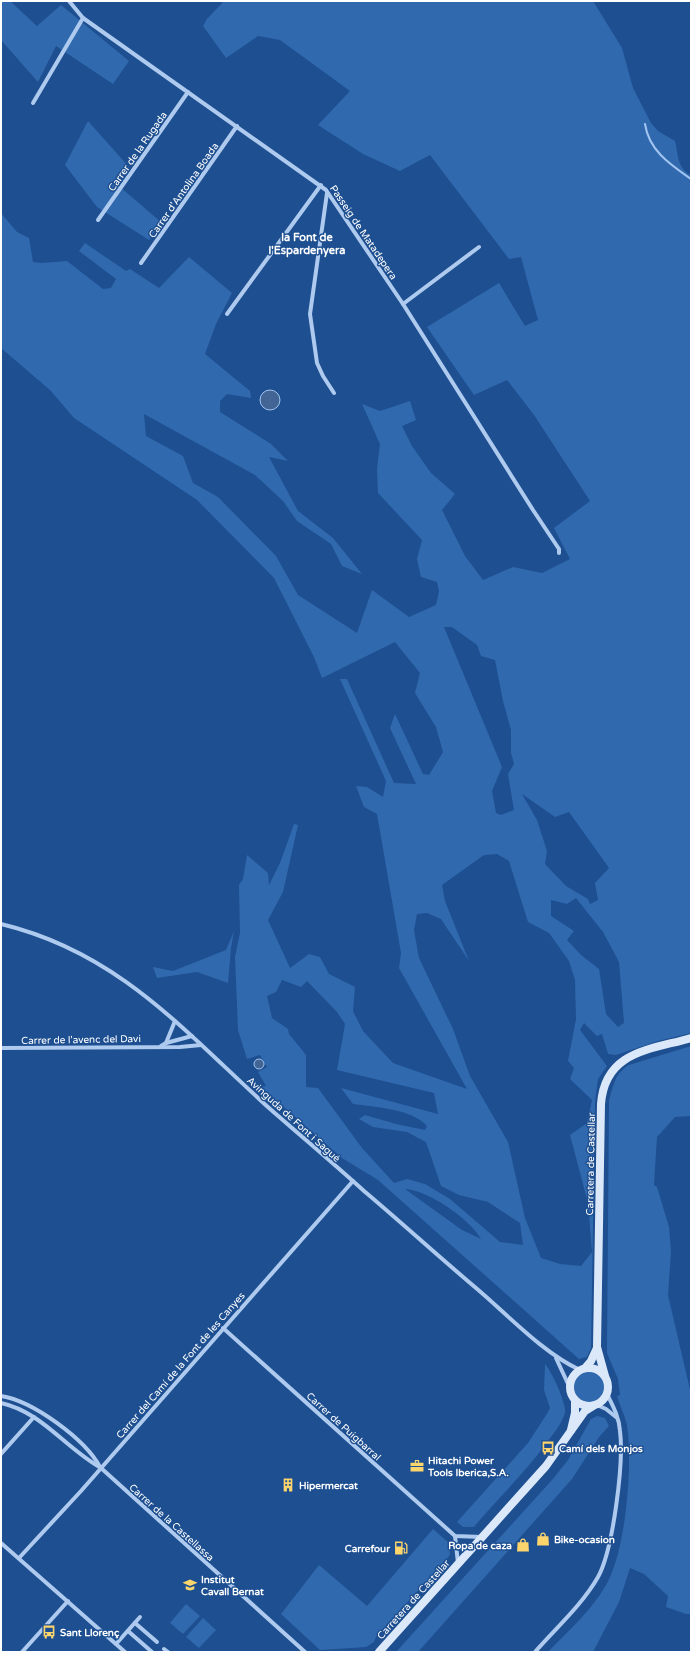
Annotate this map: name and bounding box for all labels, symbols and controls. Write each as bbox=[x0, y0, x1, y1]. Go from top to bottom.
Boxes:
street label: Carrer de la Rugada bbox=[106, 109, 170, 194]
street label: Carrer d'Antolina Boada bbox=[146, 141, 221, 241]
street label: Passeig de Matadepera bbox=[327, 183, 399, 282]
district label: la Font de l'Espardenyera bbox=[269, 231, 345, 258]
street label: Carrer de l'avenc del Davi bbox=[21, 1033, 141, 1047]
street label: Avinguda de Font i Sagué bbox=[244, 1075, 343, 1165]
street label: Carretera de Castellar bbox=[584, 1112, 598, 1216]
street label: Carrer del Camí de la Font de les Canyes bbox=[114, 1290, 248, 1441]
street label: Carrer de Puigbarral bbox=[304, 1390, 383, 1463]
bus stop icon: Camí dels Monjos bbox=[540, 1440, 556, 1456]
place label: Camí dels Monjos bbox=[559, 1443, 643, 1455]
place label: Hitachi Power Tools Iberica,S.A. bbox=[427, 1455, 509, 1479]
office icon: Hitachi Power Tools Iberica,S.A. bbox=[409, 1458, 425, 1474]
building icon: Hipermercat bbox=[280, 1477, 296, 1493]
place label: Hipermercat bbox=[299, 1480, 358, 1492]
street label: Carrer de la Castellassa bbox=[126, 1481, 216, 1564]
shop icon: Bike-ocasion bbox=[535, 1531, 551, 1547]
place label: Bike-ocasion bbox=[554, 1534, 615, 1546]
shop icon: Ropa de caza bbox=[515, 1537, 531, 1553]
fuel station icon: Carrefour bbox=[393, 1540, 409, 1556]
place label: Ropa de caza bbox=[448, 1540, 512, 1552]
place label: Carrefour bbox=[345, 1543, 390, 1555]
street label: Carretera de Castellar bbox=[375, 1557, 453, 1642]
place label: Institut Cavall Bernat bbox=[201, 1574, 264, 1598]
school or university icon: Institut Cavall Bernat bbox=[182, 1577, 198, 1593]
bus stop icon: Sant Llorenç bbox=[41, 1624, 57, 1640]
place label: Sant Llorenç bbox=[60, 1627, 120, 1639]

